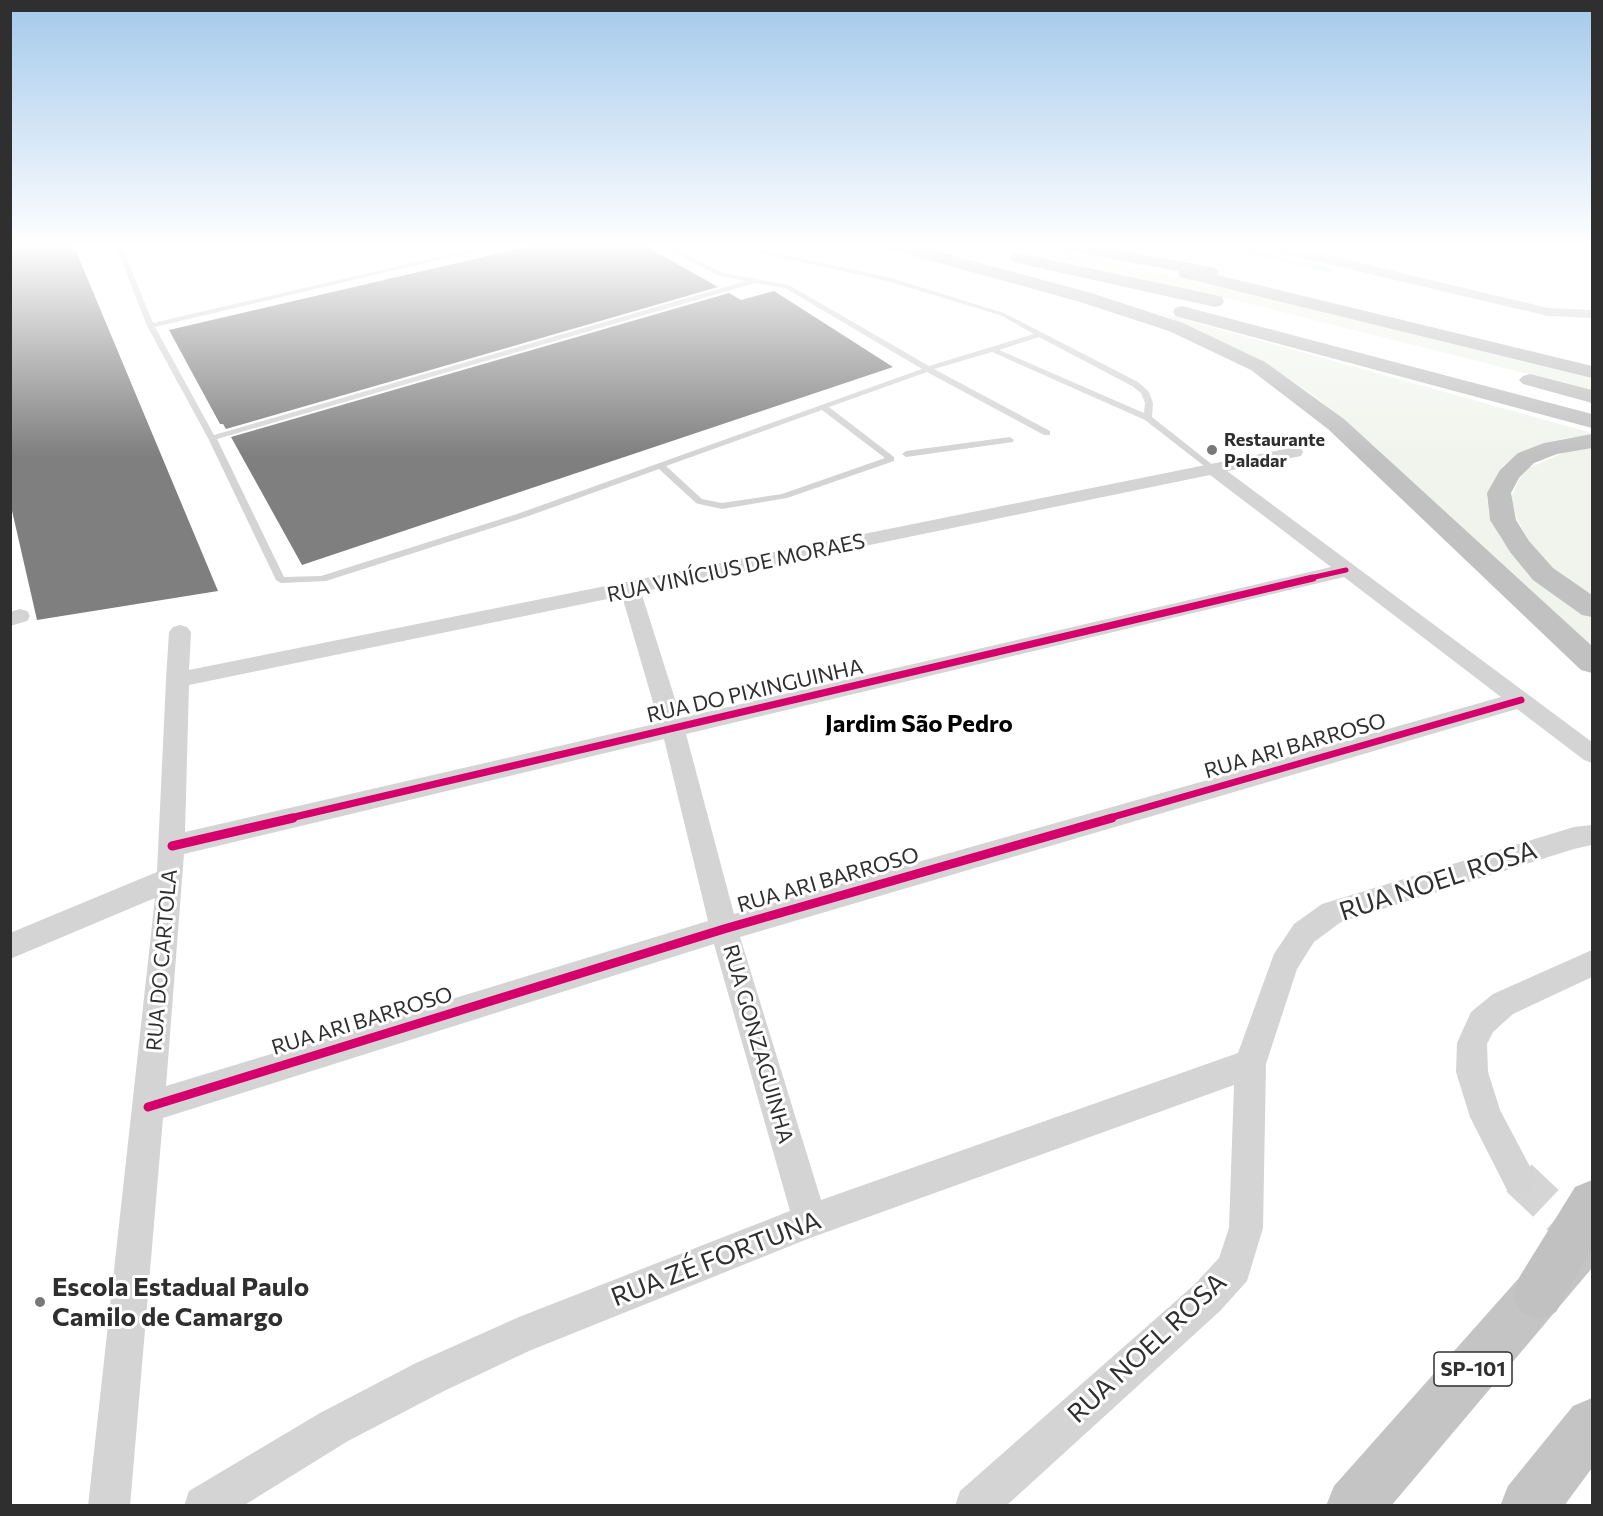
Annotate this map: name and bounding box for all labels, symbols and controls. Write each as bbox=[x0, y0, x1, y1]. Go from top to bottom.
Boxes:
place label: Restaurante Paladar bbox=[1224, 429, 1325, 472]
marker: Restaurante Paladar bbox=[1205, 443, 1219, 457]
street label: RUA VINÍCIUS DE MORAES bbox=[605, 528, 867, 608]
street label: RUA DO PIXINGUINHA bbox=[644, 654, 866, 728]
street label: RUA ARI BARROSO bbox=[1201, 708, 1389, 784]
district label: Jardim São Pedro bbox=[825, 710, 1013, 738]
street label: RUA NOEL ROSA bbox=[1335, 834, 1541, 928]
street label: RUA ARI BARROSO bbox=[734, 842, 922, 918]
street label: RUA DO CARTOLA bbox=[141, 868, 183, 1052]
street label: RUA GONZAGUINHA bbox=[718, 942, 798, 1146]
street label: RUA ARI BARROSO bbox=[269, 982, 455, 1060]
street label: RUA ZÉ FORTUNA bbox=[607, 1205, 825, 1313]
street label: RUA NOEL ROSA bbox=[1061, 1266, 1233, 1430]
place label: Escola Estadual Paulo Camilo de Camargo bbox=[52, 1271, 309, 1332]
marker: Escola Estadual Paulo Camilo de Camargo bbox=[33, 1295, 47, 1309]
road number: SP-101 bbox=[1434, 1352, 1512, 1386]

